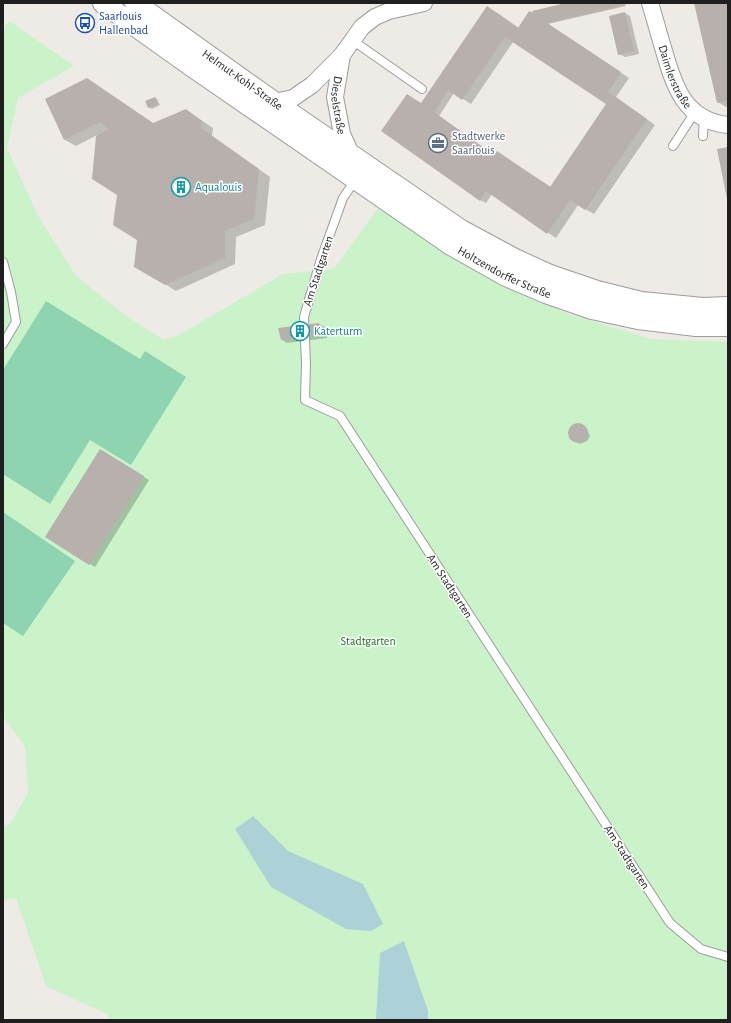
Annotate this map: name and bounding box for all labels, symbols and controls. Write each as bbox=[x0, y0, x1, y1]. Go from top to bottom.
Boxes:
place label: Saarlouis Hallenbad bbox=[99, 10, 148, 36]
bus stop icon: Saarlouis Hallenbad bbox=[74, 12, 96, 34]
street label: Daimlerstraße bbox=[656, 43, 694, 111]
street label: Helmut-Kohl-Straße bbox=[200, 47, 285, 112]
street label: Dieselstraße bbox=[329, 75, 348, 135]
place label: Stadtwerke Saarlouis bbox=[452, 130, 505, 156]
office icon: Stadtwerke Saarlouis bbox=[427, 132, 449, 154]
building icon: Aqualouis bbox=[170, 176, 192, 198]
place label: Aqualouis bbox=[195, 181, 242, 193]
street label: Am Stadtgarten bbox=[301, 234, 335, 308]
street label: Holtzendorffer Straße bbox=[456, 244, 553, 300]
building icon: Katerturm bbox=[289, 320, 311, 342]
place label: Katerturm bbox=[314, 325, 362, 337]
street label: Am Stadtgarten bbox=[425, 552, 475, 620]
park label: Stadtgarten bbox=[340, 635, 396, 647]
street label: Am Stadtgarten bbox=[602, 823, 652, 891]

